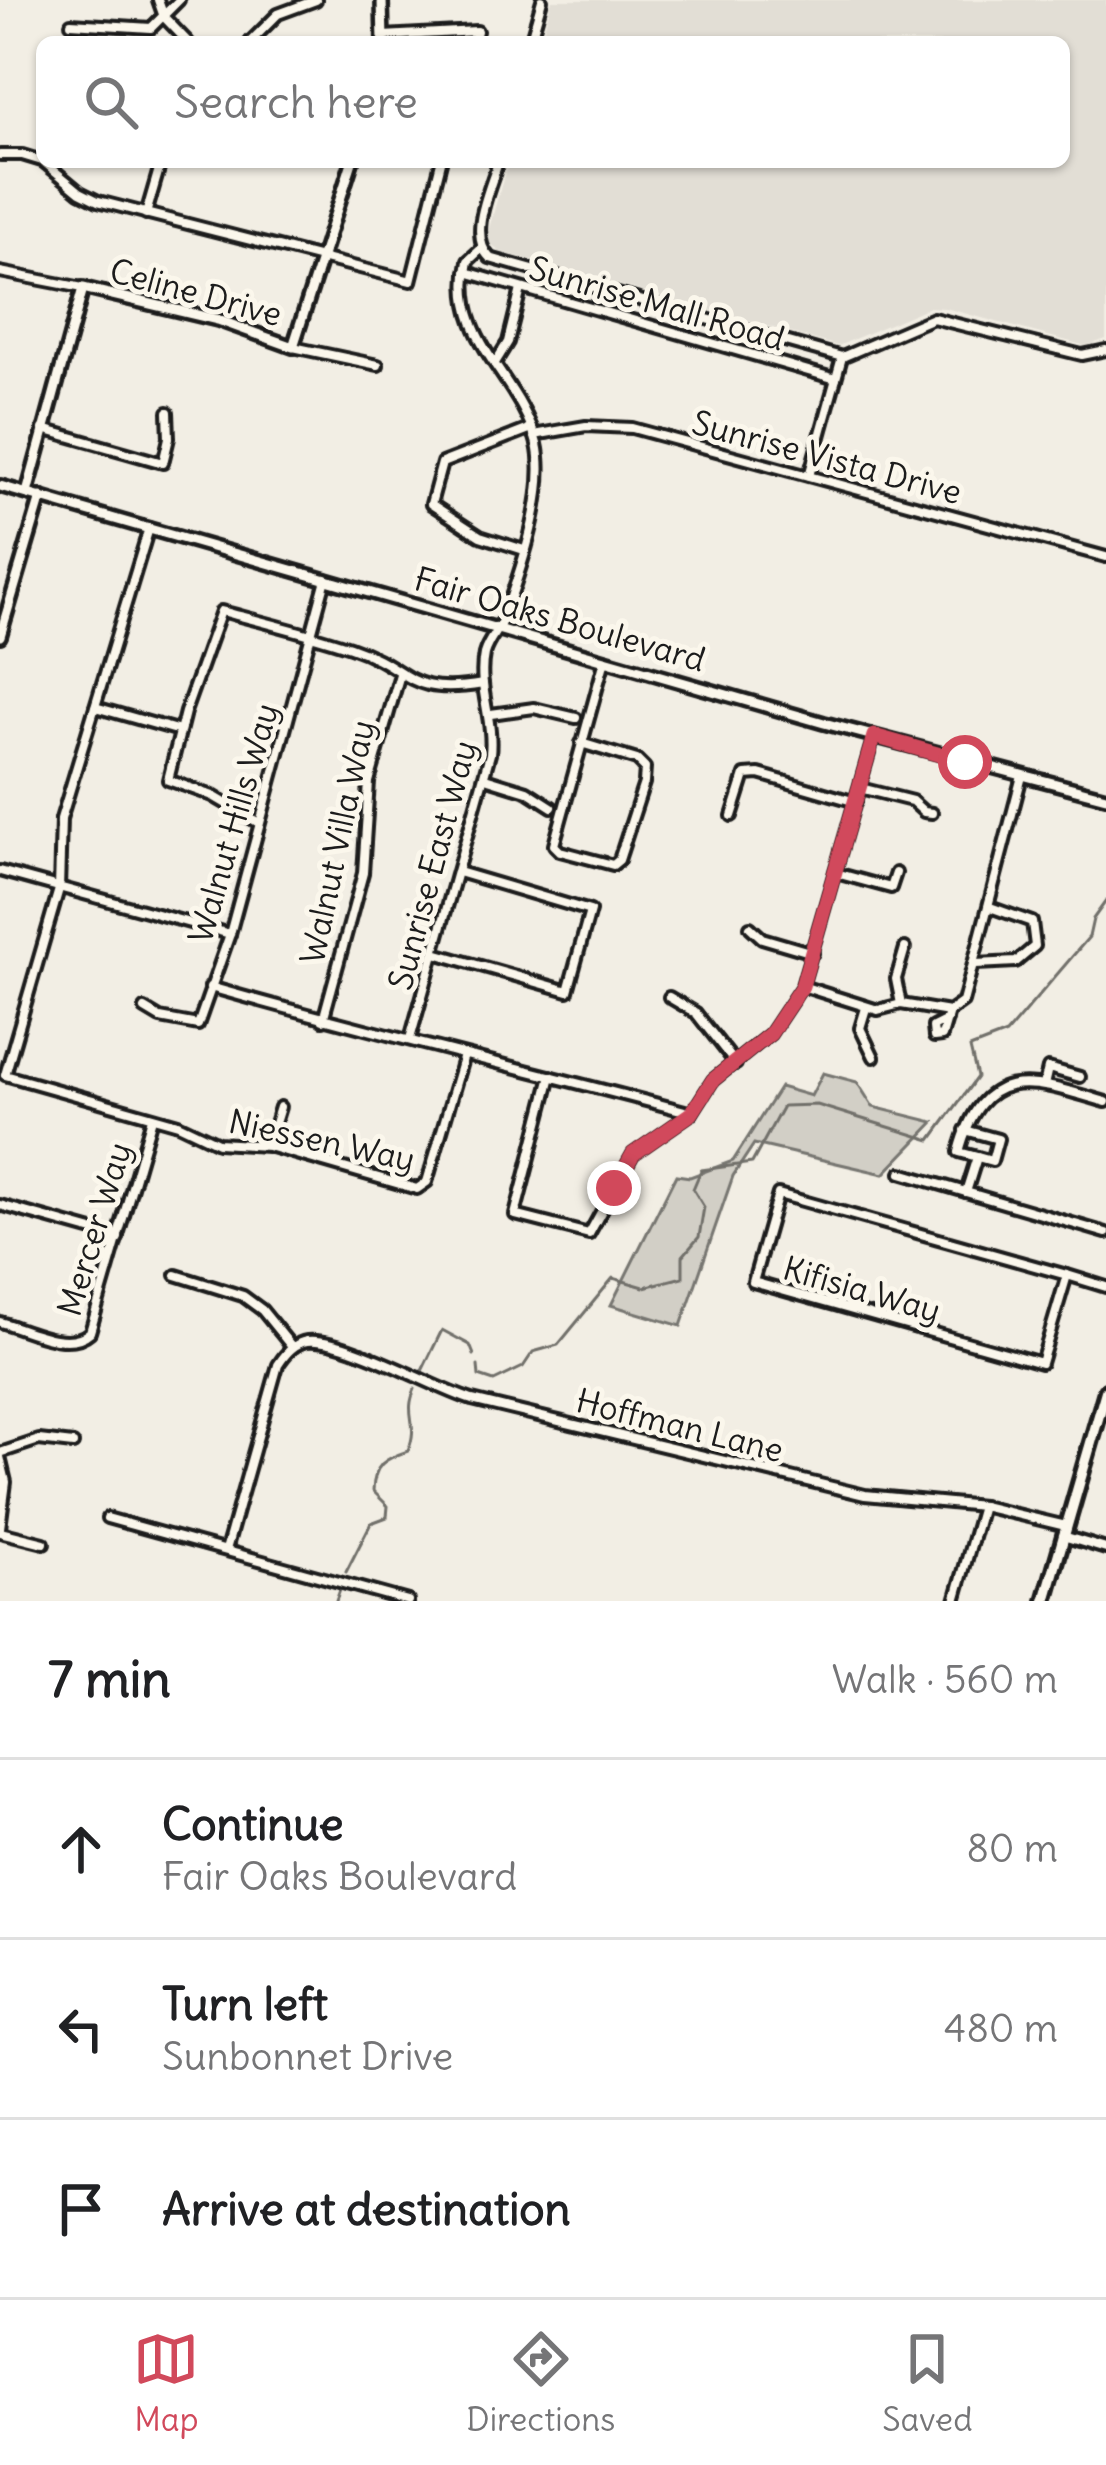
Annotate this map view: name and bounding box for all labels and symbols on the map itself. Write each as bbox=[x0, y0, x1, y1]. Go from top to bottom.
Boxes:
street label: Sunrise Mall Road bbox=[524, 246, 790, 360]
street label: Celine Drive bbox=[105, 249, 287, 335]
street label: Sunrise Vista Drive bbox=[688, 401, 966, 513]
street label: Fair Oaks Boulevard bbox=[410, 557, 710, 681]
street label: Walnut Hills Way bbox=[179, 698, 287, 948]
street label: Walnut Villa Way bbox=[291, 716, 383, 968]
route start bbox=[938, 735, 992, 789]
street label: Sunrise East Way bbox=[379, 736, 485, 994]
street label: Niessen Way bbox=[225, 1100, 419, 1180]
street label: Mercer Way bbox=[48, 1137, 140, 1321]
route end bbox=[587, 1161, 641, 1215]
street label: Kifisia Way bbox=[779, 1247, 945, 1331]
street label: Hoffman Lane bbox=[572, 1379, 788, 1471]

